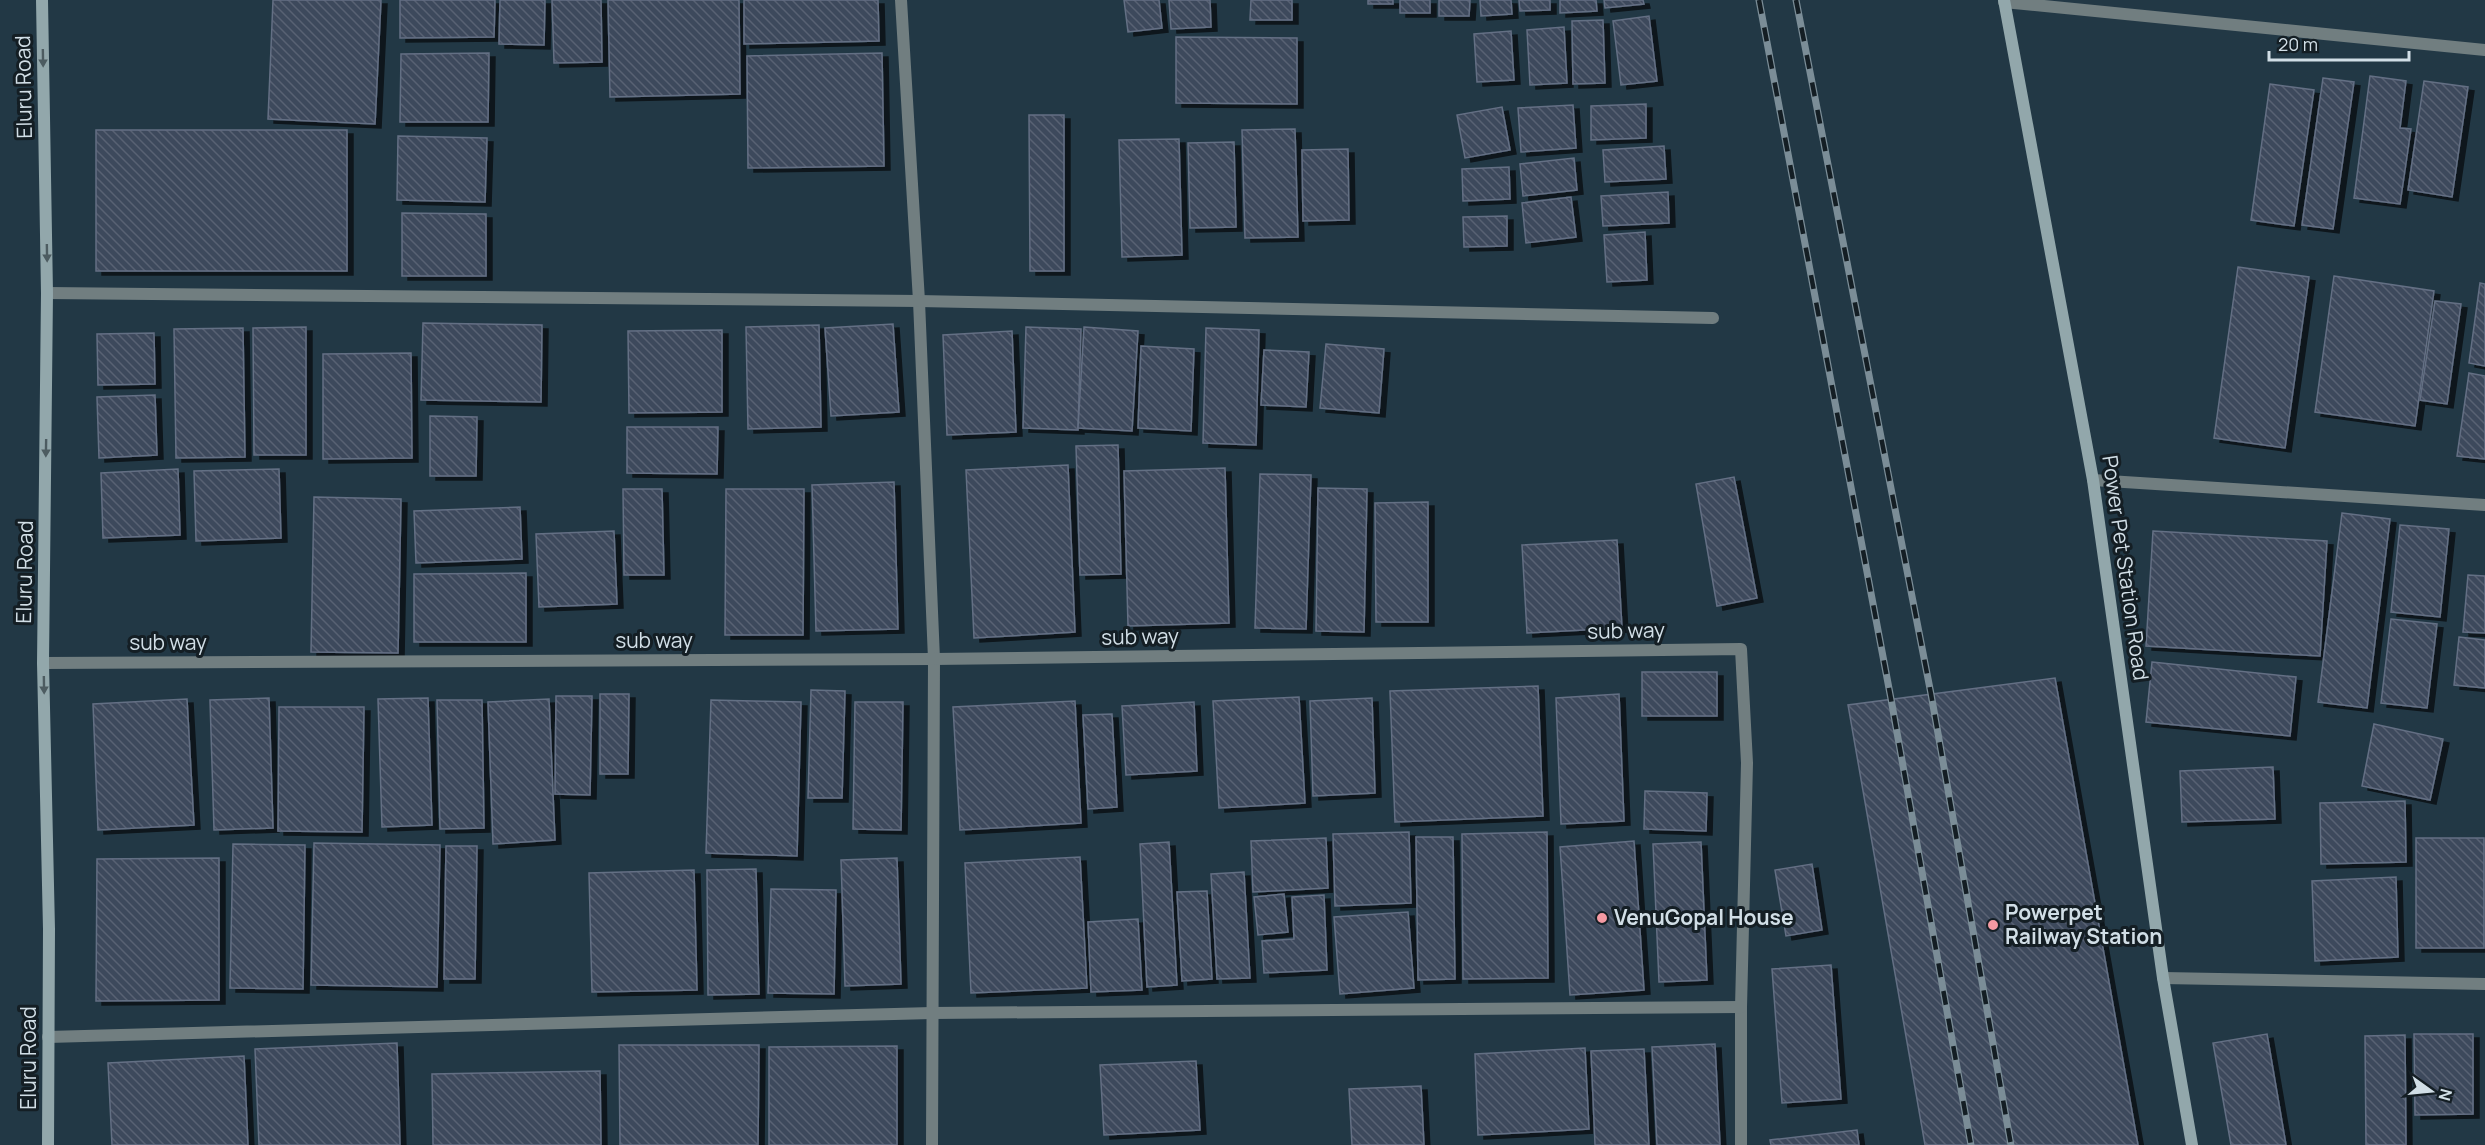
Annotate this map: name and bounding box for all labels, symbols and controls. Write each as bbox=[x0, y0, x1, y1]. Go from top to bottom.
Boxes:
scale bar bbox=[2269, 24, 2408, 62]
text: 20 m bbox=[2278, 32, 2318, 56]
street label: Eluru Road bbox=[8, 35, 38, 139]
one-way arrow bbox=[38, 49, 48, 68]
one-way arrow bbox=[42, 244, 51, 263]
one-way arrow bbox=[41, 439, 51, 458]
street label: Power Pet Station Road bbox=[2096, 453, 2156, 682]
street label: Eluru Road bbox=[9, 520, 39, 624]
street label: sub way bbox=[1587, 615, 1665, 645]
street label: sub way bbox=[1101, 621, 1179, 651]
street label: sub way bbox=[615, 626, 693, 654]
street label: sub way bbox=[129, 628, 207, 656]
one-way arrow bbox=[39, 676, 49, 695]
place label: Powerpet Railway Station bbox=[2005, 898, 2162, 950]
place label: VenuGopal House bbox=[1614, 903, 1794, 931]
marker: VenuGopal House bbox=[1595, 911, 1609, 925]
marker: Powerpet Railway Station bbox=[1986, 918, 2000, 932]
street label: Eluru Road bbox=[14, 1006, 42, 1110]
north arrow bbox=[2401, 1061, 2461, 1121]
text: N bbox=[2433, 1086, 2458, 1103]

